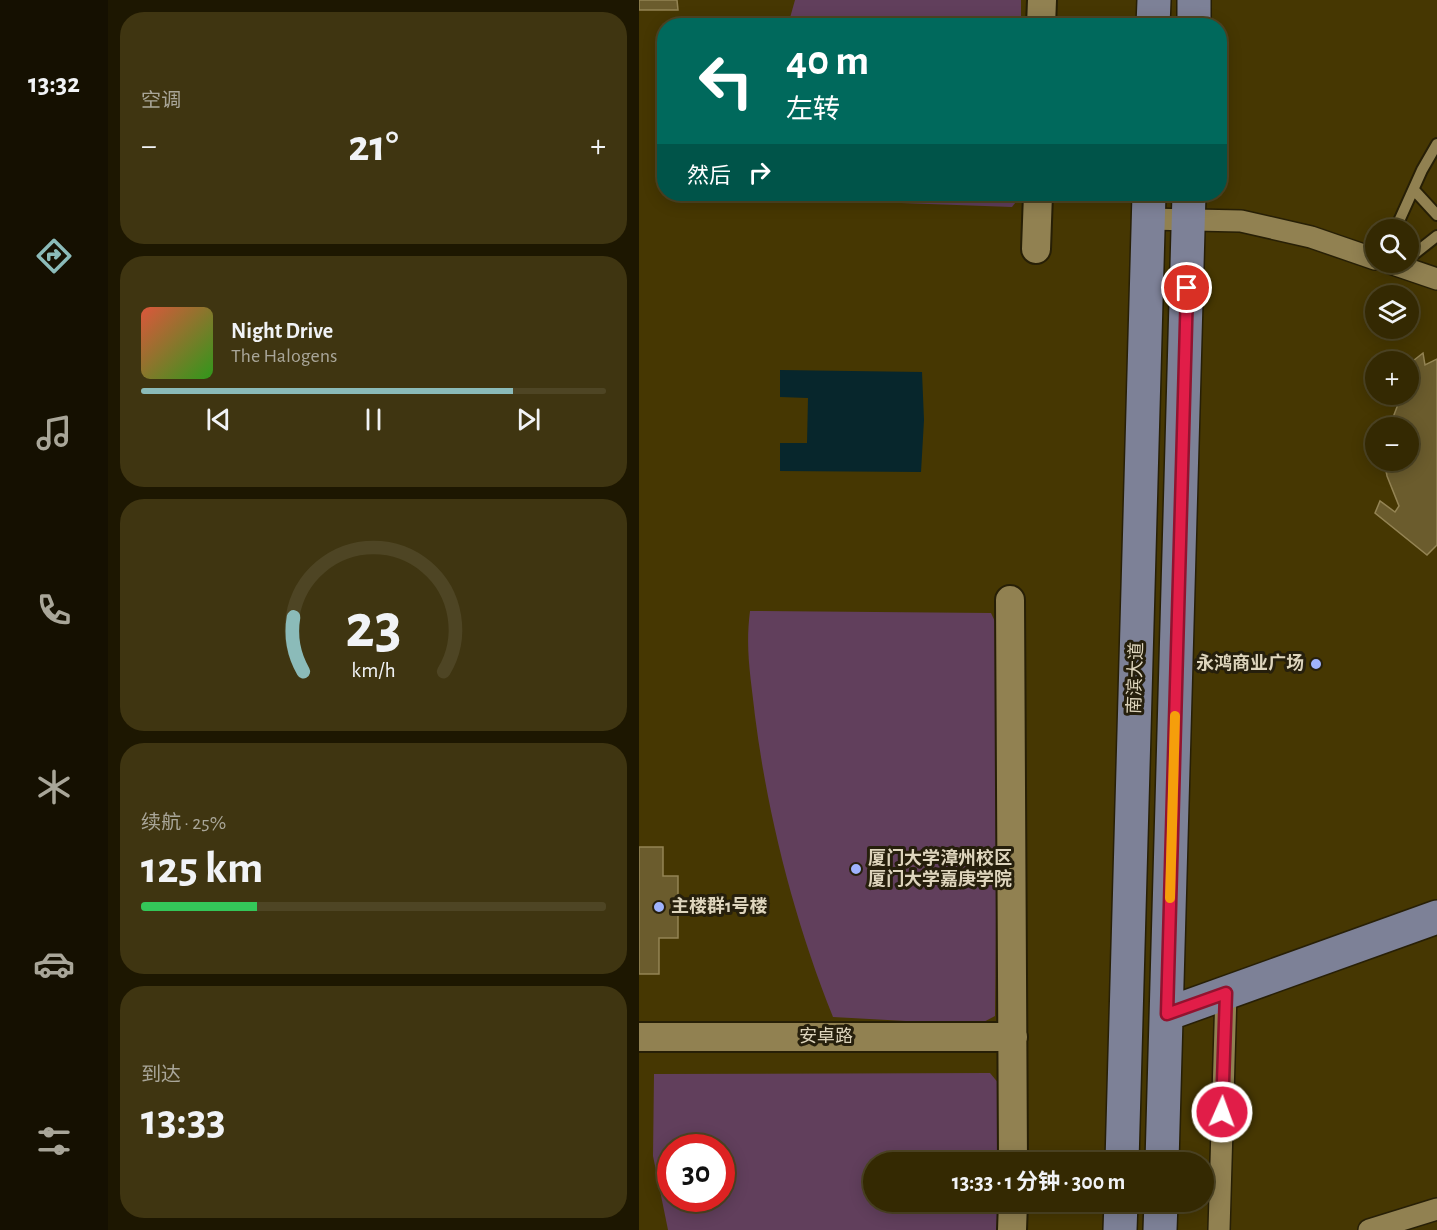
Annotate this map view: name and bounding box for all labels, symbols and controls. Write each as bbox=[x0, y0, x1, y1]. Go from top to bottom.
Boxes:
text: 40 m bbox=[786, 40, 869, 82]
icon: left bbox=[687, 42, 765, 120]
text: 13:32 bbox=[28, 70, 80, 97]
text: 空调 bbox=[141, 91, 181, 111]
text: 左转 bbox=[786, 96, 840, 123]
text: 21° bbox=[348, 124, 399, 169]
text: − bbox=[141, 130, 157, 163]
text: + bbox=[590, 130, 606, 163]
icon: right bbox=[743, 156, 776, 189]
text: 然后 bbox=[687, 165, 731, 187]
map controls bbox=[1365, 219, 1419, 471]
button: search bbox=[1365, 219, 1419, 273]
icon: directions bbox=[33, 235, 75, 277]
pin bbox=[1161, 262, 1212, 313]
icon: arrive bbox=[1170, 271, 1203, 304]
button: layers bbox=[1365, 285, 1419, 339]
text: Night Drive bbox=[231, 320, 333, 342]
text: The Halogens bbox=[231, 346, 337, 366]
button: + bbox=[1365, 351, 1419, 405]
icon: previous bbox=[202, 403, 235, 436]
icon: pause bbox=[357, 403, 390, 436]
icon: next bbox=[512, 403, 545, 436]
icon: music bbox=[33, 412, 75, 454]
button: − bbox=[1365, 417, 1419, 471]
icon: phone bbox=[33, 589, 75, 631]
text: 23 bbox=[345, 596, 402, 658]
street label: 南滨大道 bbox=[1124, 642, 1146, 714]
place label: 永鸿商业广场 bbox=[1196, 653, 1304, 673]
marker: 永鸿商业广场 bbox=[1309, 657, 1323, 671]
text: km/h bbox=[351, 660, 396, 681]
icon: climate bbox=[33, 766, 75, 808]
text: 续航 · 25% bbox=[141, 813, 226, 833]
text: 125 km bbox=[141, 846, 263, 891]
place label: 厦门大学漳州校区 厦门大学嘉庚学院 bbox=[868, 848, 1012, 889]
marker: 厦门大学漳州校区 厦门大学嘉庚学院 bbox=[849, 862, 863, 876]
place label: 主楼群1号楼 bbox=[671, 896, 767, 916]
marker: 主楼群1号楼 bbox=[652, 900, 666, 914]
icon: car bbox=[33, 943, 75, 985]
street label: 安卓路 bbox=[799, 1026, 853, 1046]
text: 到达 bbox=[141, 1065, 181, 1085]
position arrow bbox=[1190, 1080, 1254, 1144]
text: 13:33 bbox=[141, 1098, 226, 1143]
icon: filters bbox=[33, 1120, 75, 1162]
speed limit sign: 30 bbox=[657, 1134, 735, 1212]
text: 13:33 · 1 分钟 · 300 m bbox=[952, 1171, 1125, 1193]

